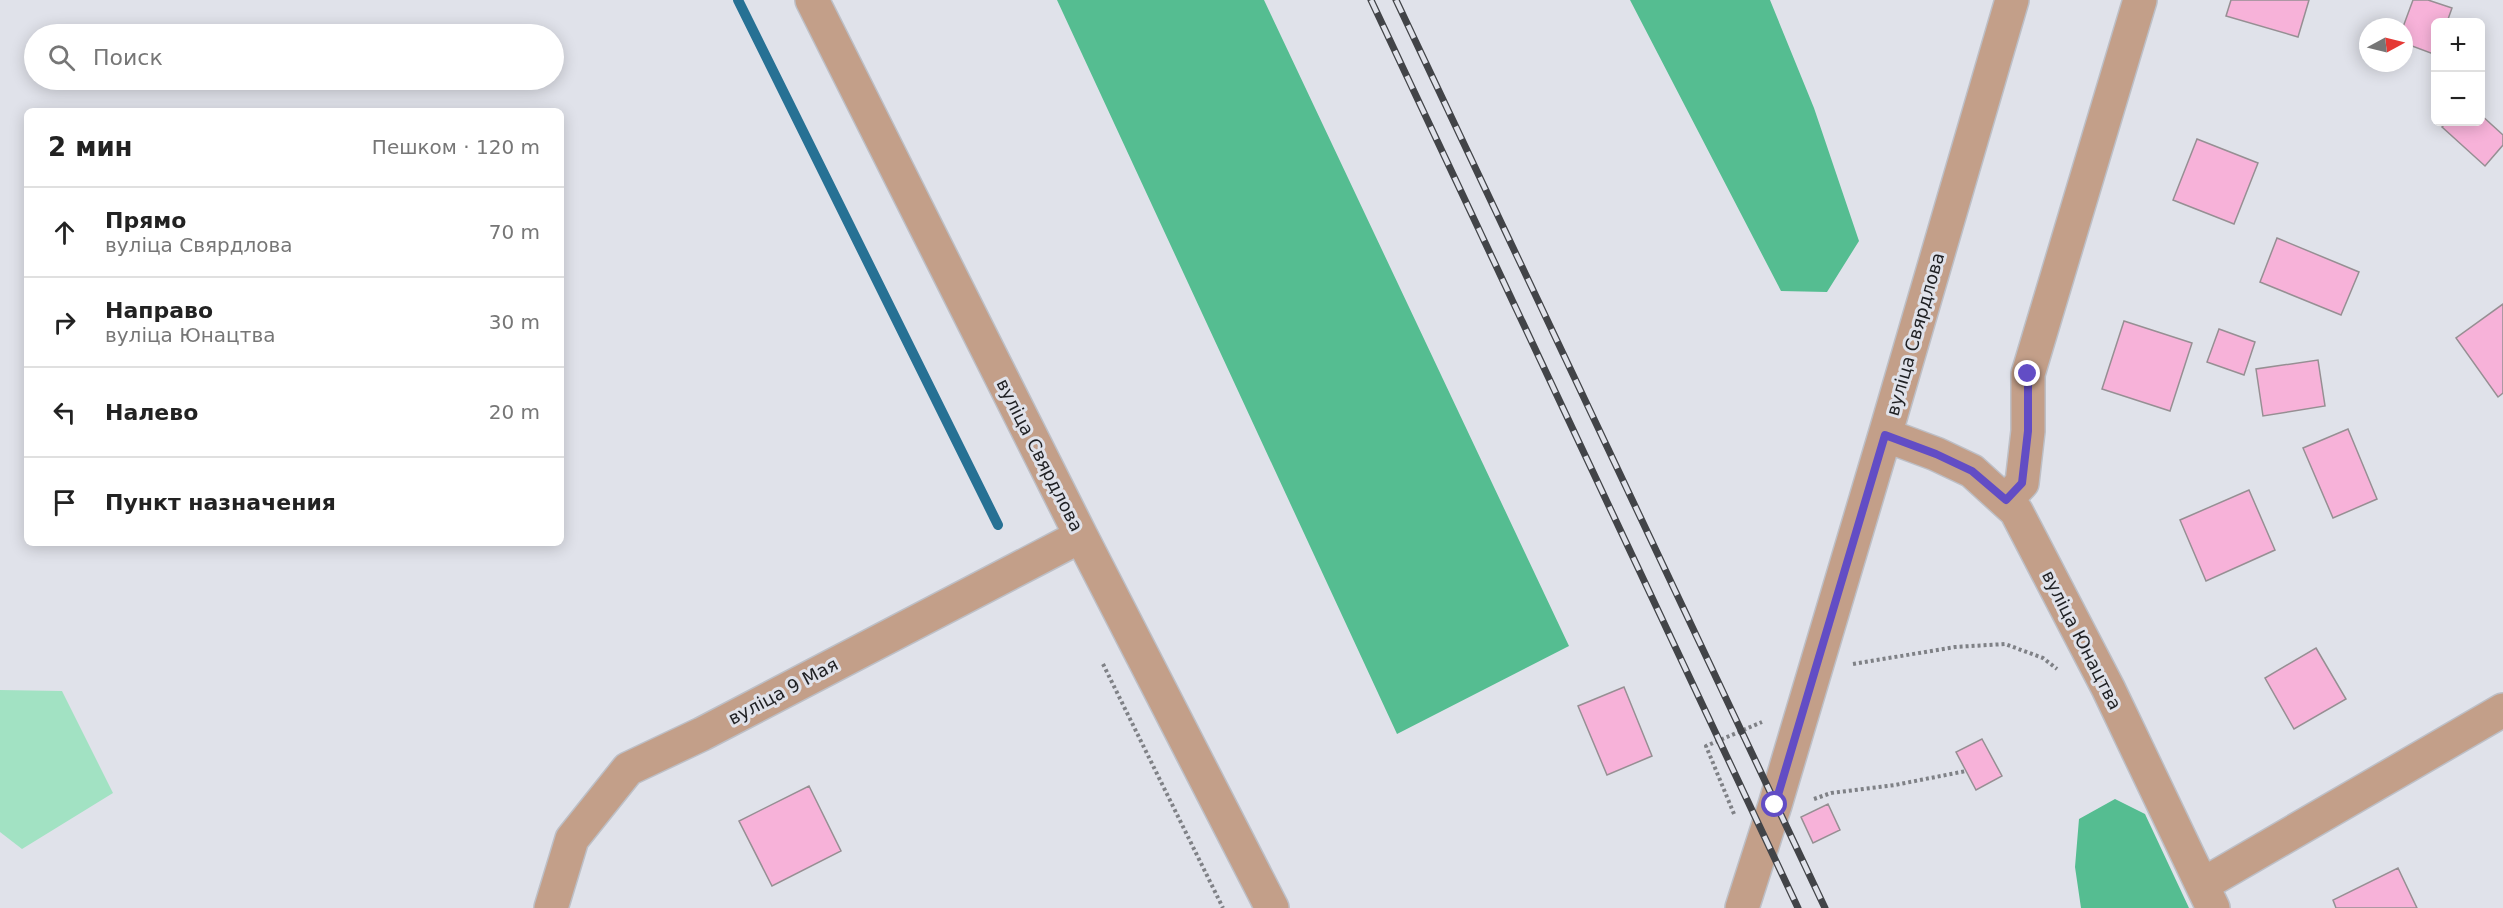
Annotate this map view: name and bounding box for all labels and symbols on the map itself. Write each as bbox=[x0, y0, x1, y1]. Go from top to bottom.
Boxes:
north arrow bbox=[2359, 18, 2413, 72]
street label: вуліца Свярдлова bbox=[1882, 250, 1948, 418]
route end bbox=[2014, 360, 2040, 386]
street label: вуліца Свярдлова bbox=[992, 375, 1088, 535]
street label: вуліца Юнацтва bbox=[2038, 567, 2126, 713]
street label: вуліца 9 Мая bbox=[725, 653, 841, 729]
route start bbox=[1761, 791, 1787, 817]

